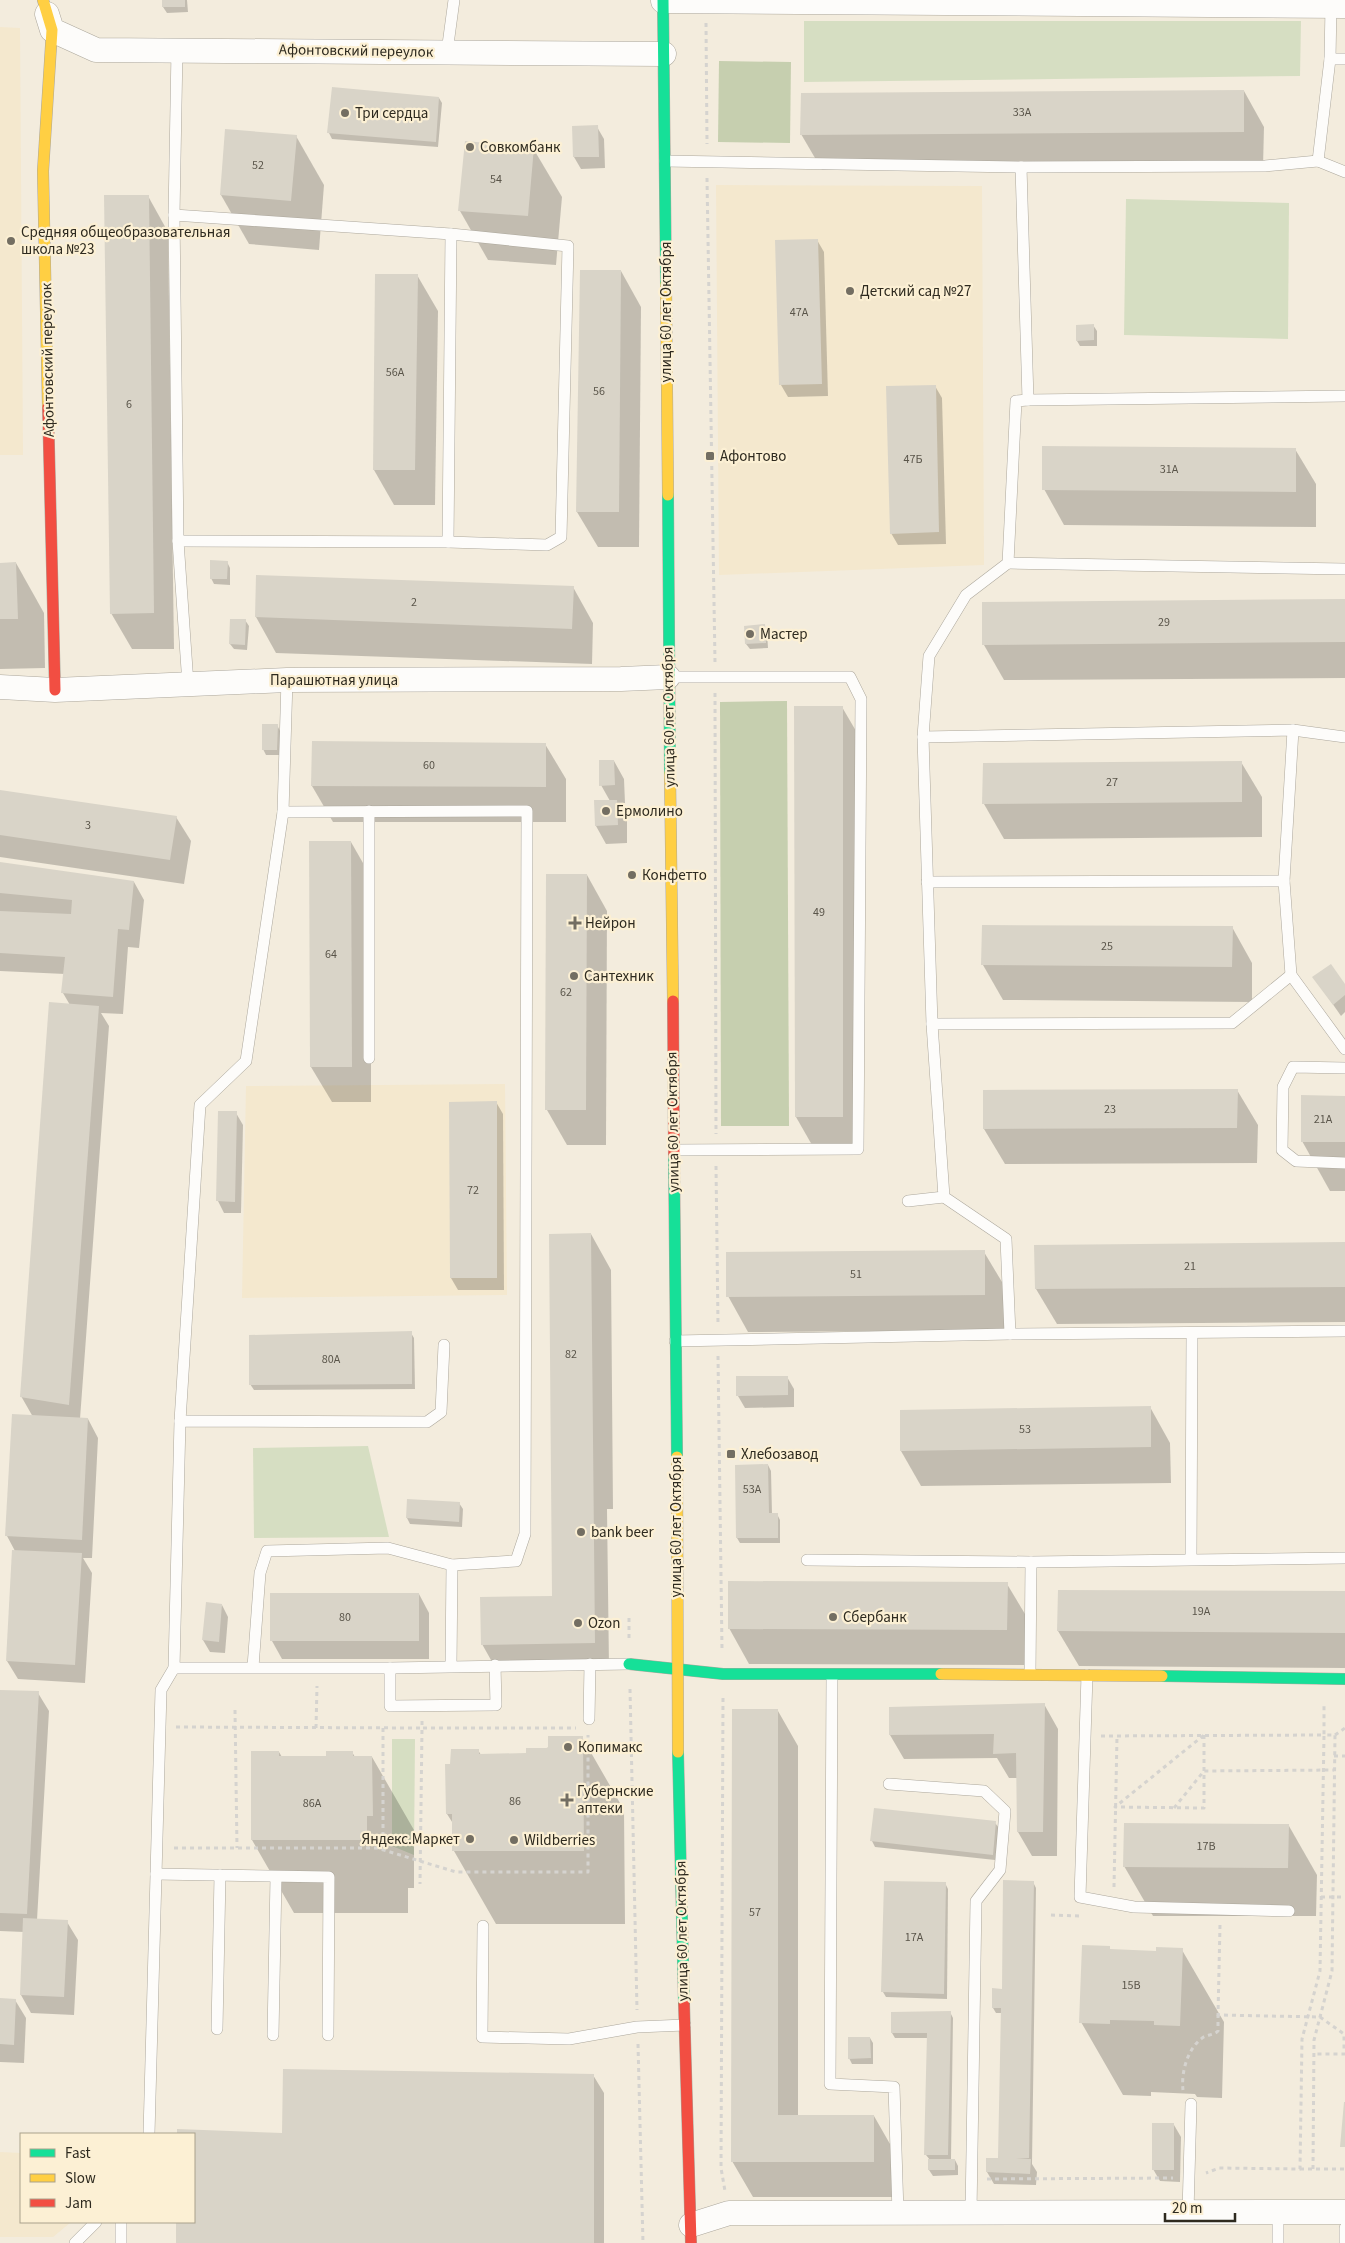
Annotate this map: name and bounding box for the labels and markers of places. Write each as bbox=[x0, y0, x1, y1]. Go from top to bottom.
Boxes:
place label: Три сердца bbox=[355, 103, 428, 124]
marker: Три сердца bbox=[339, 107, 351, 119]
place label: Совкомбанк bbox=[480, 137, 561, 158]
marker: Совкомбанк bbox=[464, 141, 476, 153]
place label: Средняя общеобразовательная школа №23 bbox=[21, 222, 230, 260]
marker: Средняя общеобразовательная школа №23 bbox=[5, 235, 17, 247]
place label: Детский сад №27 bbox=[860, 281, 971, 302]
marker: Детский сад №27 bbox=[844, 285, 856, 297]
place label: Афонтово bbox=[720, 446, 786, 467]
marker: Афонтово bbox=[704, 450, 716, 462]
place label: Мастер bbox=[760, 624, 808, 645]
marker: Мастер bbox=[744, 628, 756, 640]
place label: Ермолино bbox=[616, 801, 683, 822]
marker: Ермолино bbox=[600, 805, 612, 817]
place label: Конфетто bbox=[642, 865, 707, 886]
marker: Конфетто bbox=[626, 869, 638, 881]
place label: Нейрон bbox=[585, 913, 636, 934]
marker: Нейрон bbox=[569, 917, 581, 929]
place label: Сантехник bbox=[584, 966, 654, 987]
marker: Сантехник bbox=[568, 970, 580, 982]
place label: Хлебозавод bbox=[741, 1444, 818, 1465]
marker: Хлебозавод bbox=[725, 1448, 737, 1460]
place label: bank beer bbox=[591, 1522, 654, 1543]
marker: bank beer bbox=[575, 1526, 587, 1538]
place label: Сбербанк bbox=[843, 1607, 907, 1628]
marker: Сбербанк bbox=[827, 1611, 839, 1623]
place label: Ozon bbox=[588, 1613, 620, 1634]
marker: Ozon bbox=[572, 1617, 584, 1629]
place label: Копимакс bbox=[578, 1737, 643, 1758]
marker: Копимакс bbox=[562, 1741, 574, 1753]
place label: Губернские аптеки bbox=[577, 1781, 653, 1819]
marker: Губернские аптеки bbox=[561, 1794, 573, 1806]
place label: Яндекс.Маркет bbox=[362, 1829, 460, 1850]
place label: Wildberries bbox=[524, 1830, 595, 1851]
marker: Яндекс.Маркет bbox=[464, 1833, 476, 1845]
marker: Wildberries bbox=[508, 1834, 520, 1846]

